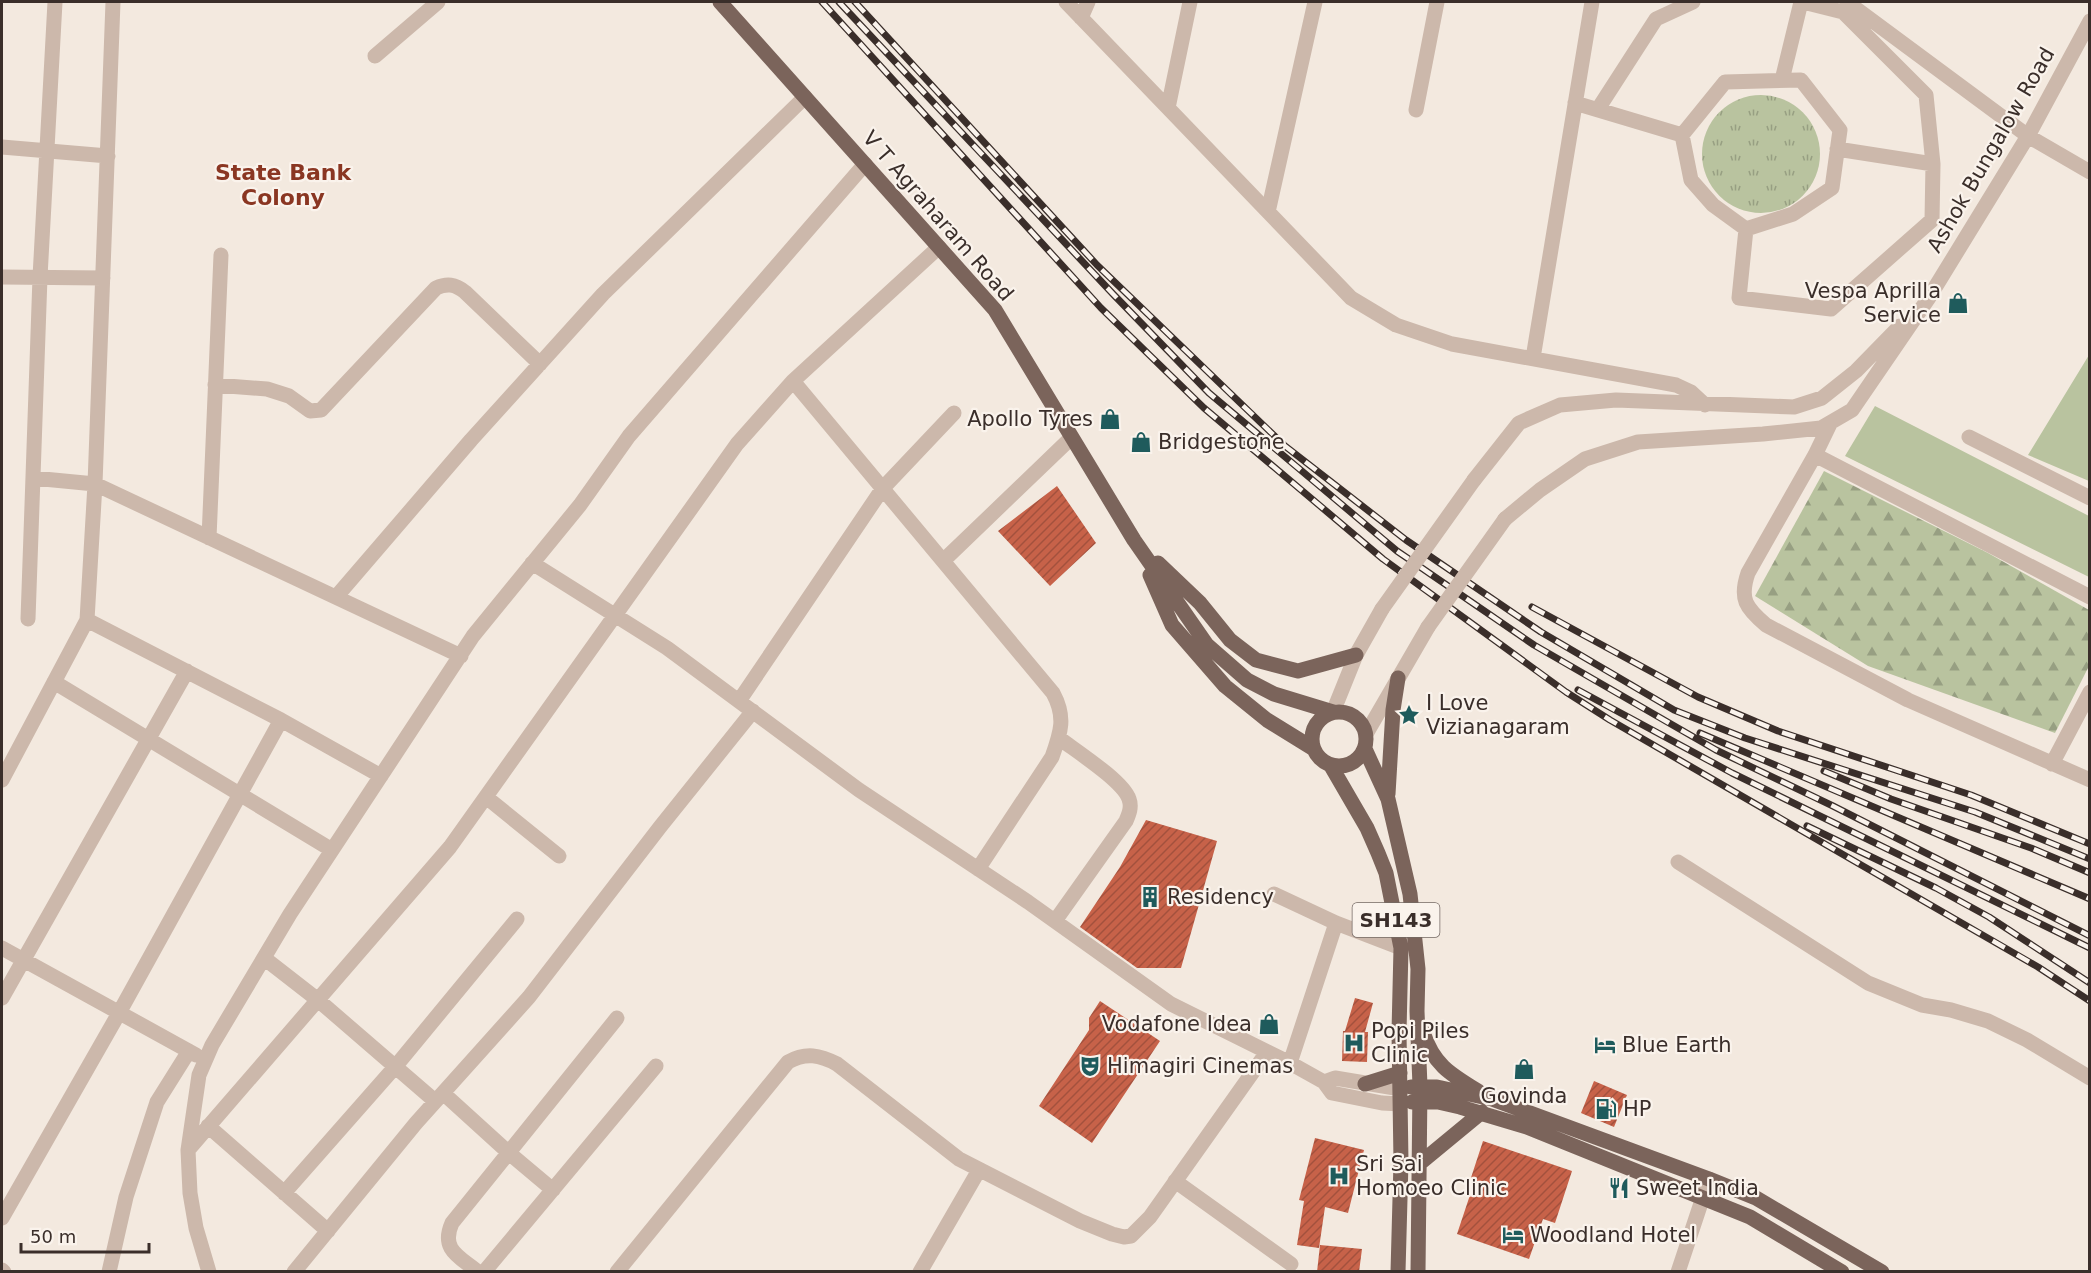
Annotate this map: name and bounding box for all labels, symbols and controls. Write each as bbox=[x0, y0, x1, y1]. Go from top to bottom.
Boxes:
street label: Ashok Bungalow Road bbox=[1922, 43, 2060, 257]
street label: V T Agraharam Road bbox=[858, 126, 1018, 306]
district label: State Bank Colony bbox=[215, 160, 352, 210]
place label: Vespa Aprilla Service bbox=[1805, 279, 1941, 327]
shop icon: Vespa Aprilla Service bbox=[1946, 291, 1970, 315]
place label: Apollo Tyres bbox=[967, 407, 1093, 431]
shop icon: Apollo Tyres bbox=[1098, 407, 1122, 431]
shop icon: Bridgestone bbox=[1129, 430, 1153, 454]
place label: Bridgestone bbox=[1158, 430, 1285, 454]
place label: I Love Vizianagaram bbox=[1426, 691, 1570, 739]
place icon: I Love Vizianagaram bbox=[1397, 703, 1421, 727]
building icon: Residency bbox=[1138, 885, 1162, 909]
place label: Residency bbox=[1167, 885, 1274, 909]
road number: SH143 bbox=[1352, 903, 1440, 937]
place label: Vodafone Idea bbox=[1102, 1012, 1252, 1036]
shop icon: Vodafone Idea bbox=[1257, 1012, 1281, 1036]
place label: Popi Piles Clinic bbox=[1371, 1019, 1469, 1067]
hospital icon: Popi Piles Clinic bbox=[1342, 1031, 1366, 1055]
hotel icon: Blue Earth bbox=[1593, 1033, 1617, 1057]
place label: Blue Earth bbox=[1622, 1033, 1731, 1057]
theatre icon: Himagiri Cinemas bbox=[1078, 1054, 1102, 1078]
place label: Himagiri Cinemas bbox=[1107, 1054, 1293, 1078]
shop icon: Govinda bbox=[1512, 1057, 1536, 1081]
place label: Govinda bbox=[1481, 1084, 1567, 1108]
fuel station icon: HP bbox=[1594, 1097, 1618, 1121]
place label: HP bbox=[1623, 1097, 1651, 1121]
place label: Sri Sai Homoeo Clinic bbox=[1356, 1152, 1507, 1200]
hospital icon: Sri Sai Homoeo Clinic bbox=[1327, 1164, 1351, 1188]
restaurant icon: Sweet India bbox=[1607, 1176, 1631, 1200]
place label: Sweet India bbox=[1636, 1176, 1759, 1200]
scale bar bbox=[21, 1216, 148, 1254]
hotel icon: Woodland Hotel bbox=[1501, 1223, 1525, 1247]
place label: Woodland Hotel bbox=[1530, 1223, 1696, 1247]
text: 50 m bbox=[30, 1226, 76, 1247]

